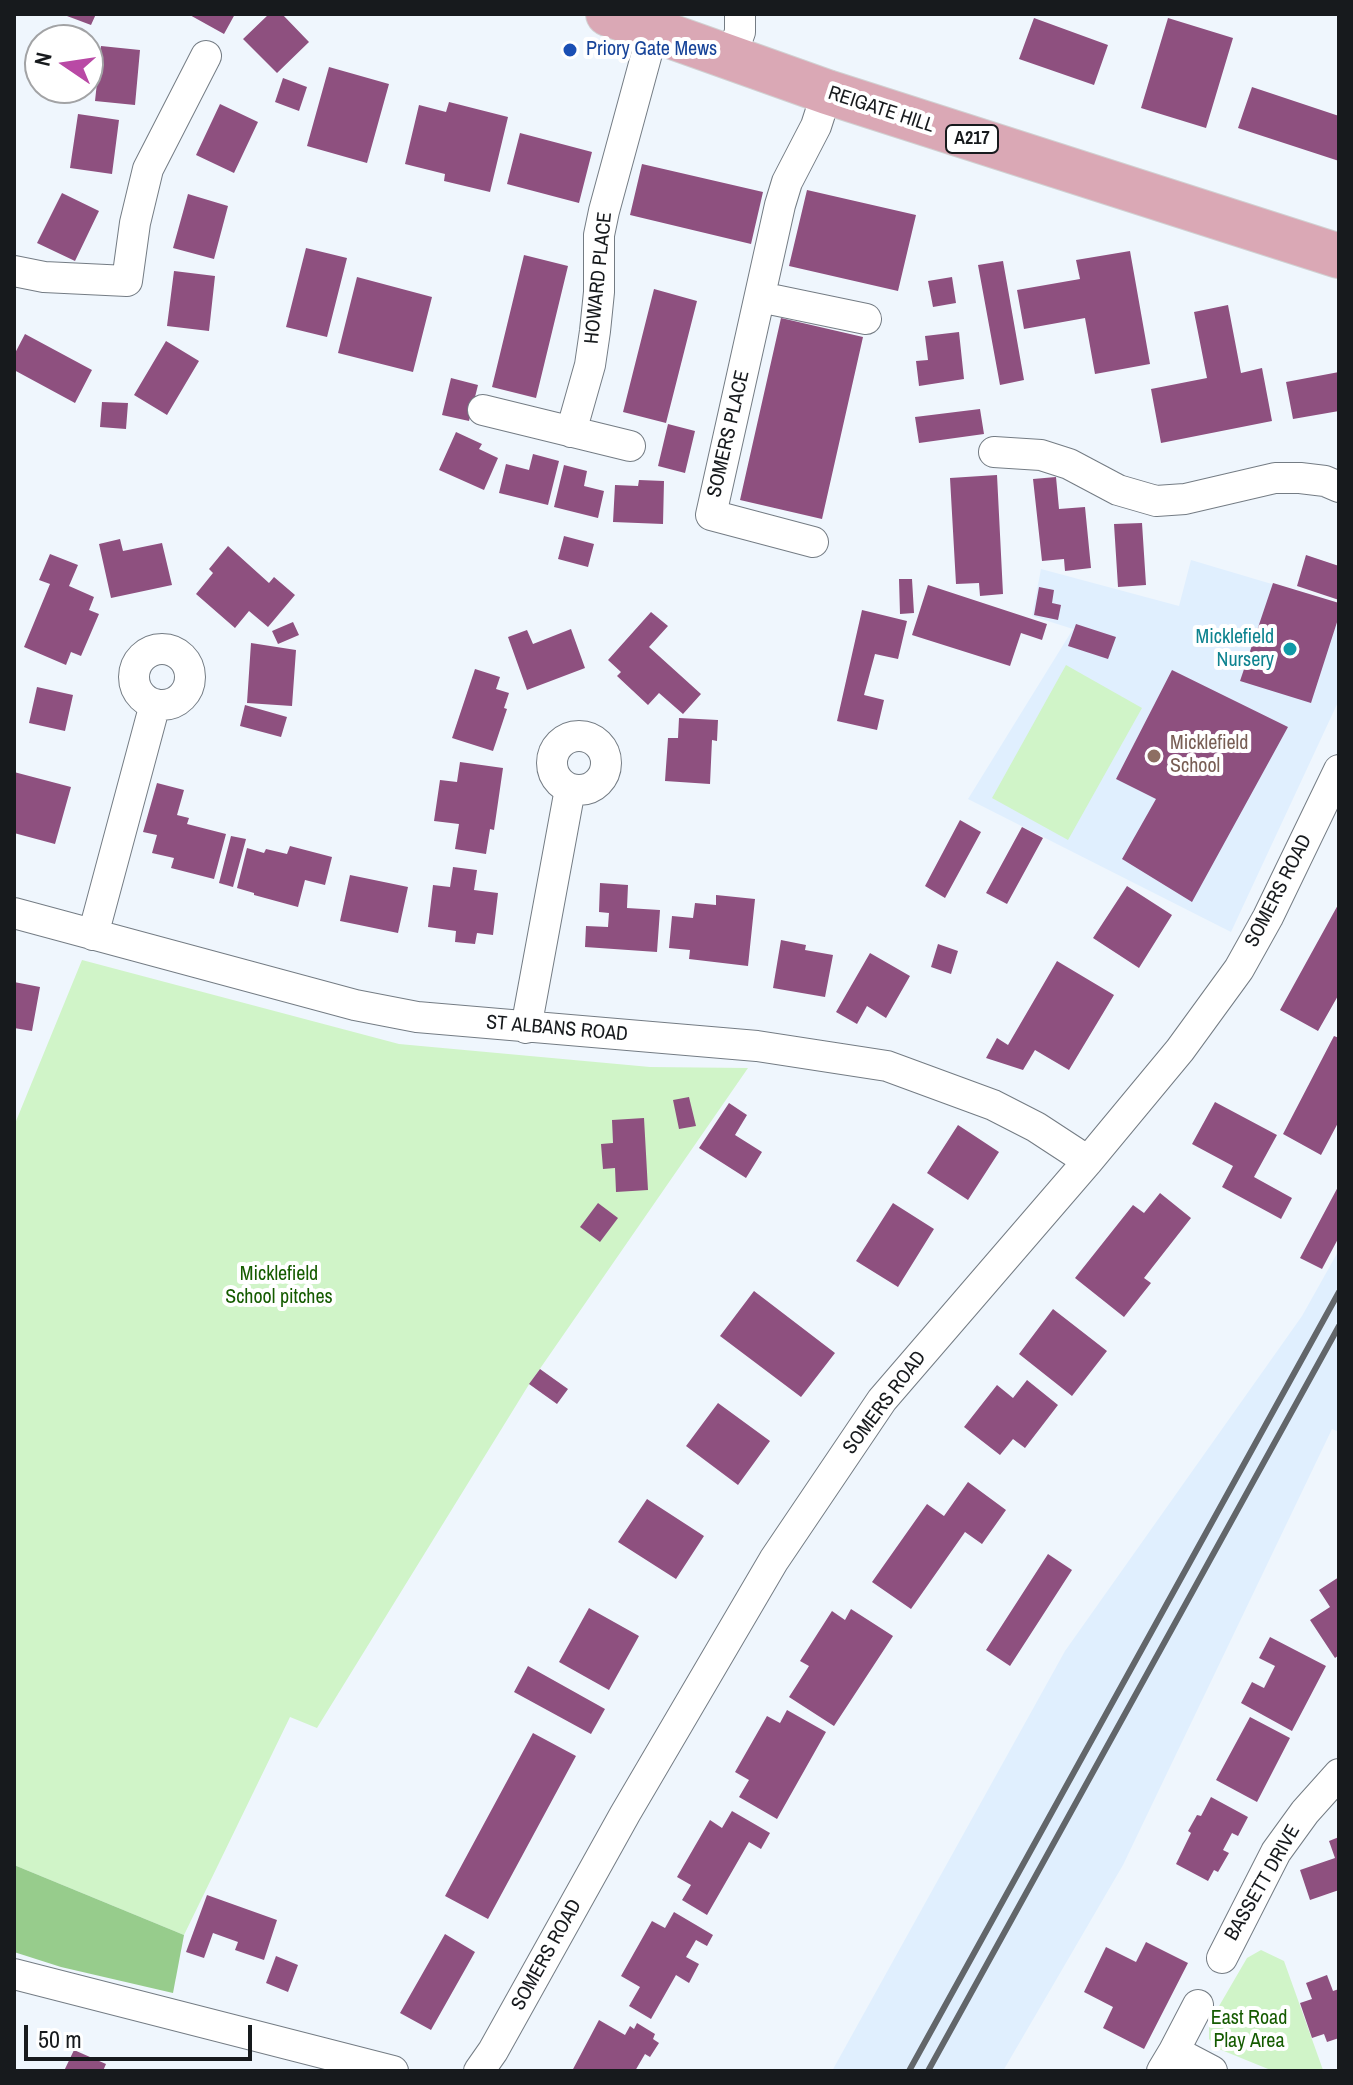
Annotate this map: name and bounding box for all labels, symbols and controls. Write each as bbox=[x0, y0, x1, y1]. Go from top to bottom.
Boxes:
north arrow bbox=[24, 24, 104, 104]
place label: Priory Gate Mews bbox=[586, 38, 717, 62]
marker: Priory Gate Mews bbox=[561, 41, 579, 59]
text: N bbox=[26, 49, 59, 69]
street label: REIGATE HILL bbox=[825, 82, 937, 138]
road number: A217 bbox=[946, 125, 998, 153]
street label: HOWARD PLACE bbox=[580, 211, 618, 345]
street label: SOMERS PLACE bbox=[703, 368, 755, 500]
place label: Micklefield Nursery bbox=[1196, 626, 1274, 673]
marker: Micklefield Nursery bbox=[1281, 640, 1299, 658]
place label: Micklefield School bbox=[1170, 732, 1248, 779]
marker: Micklefield School bbox=[1145, 747, 1163, 765]
street label: SOMERS ROAD bbox=[1240, 831, 1318, 951]
street label: ST ALBANS ROAD bbox=[485, 1011, 629, 1047]
park label: Micklefield School pitches bbox=[225, 1263, 333, 1310]
street label: SOMERS ROAD bbox=[838, 1347, 932, 1459]
street label: BASSETT DRIVE bbox=[1220, 1821, 1306, 1945]
street label: SOMERS ROAD bbox=[507, 1895, 587, 2015]
park label: East Road Play Area bbox=[1211, 2007, 1287, 2054]
scale bar bbox=[28, 2009, 256, 2059]
text: 50 m bbox=[38, 2023, 82, 2055]

